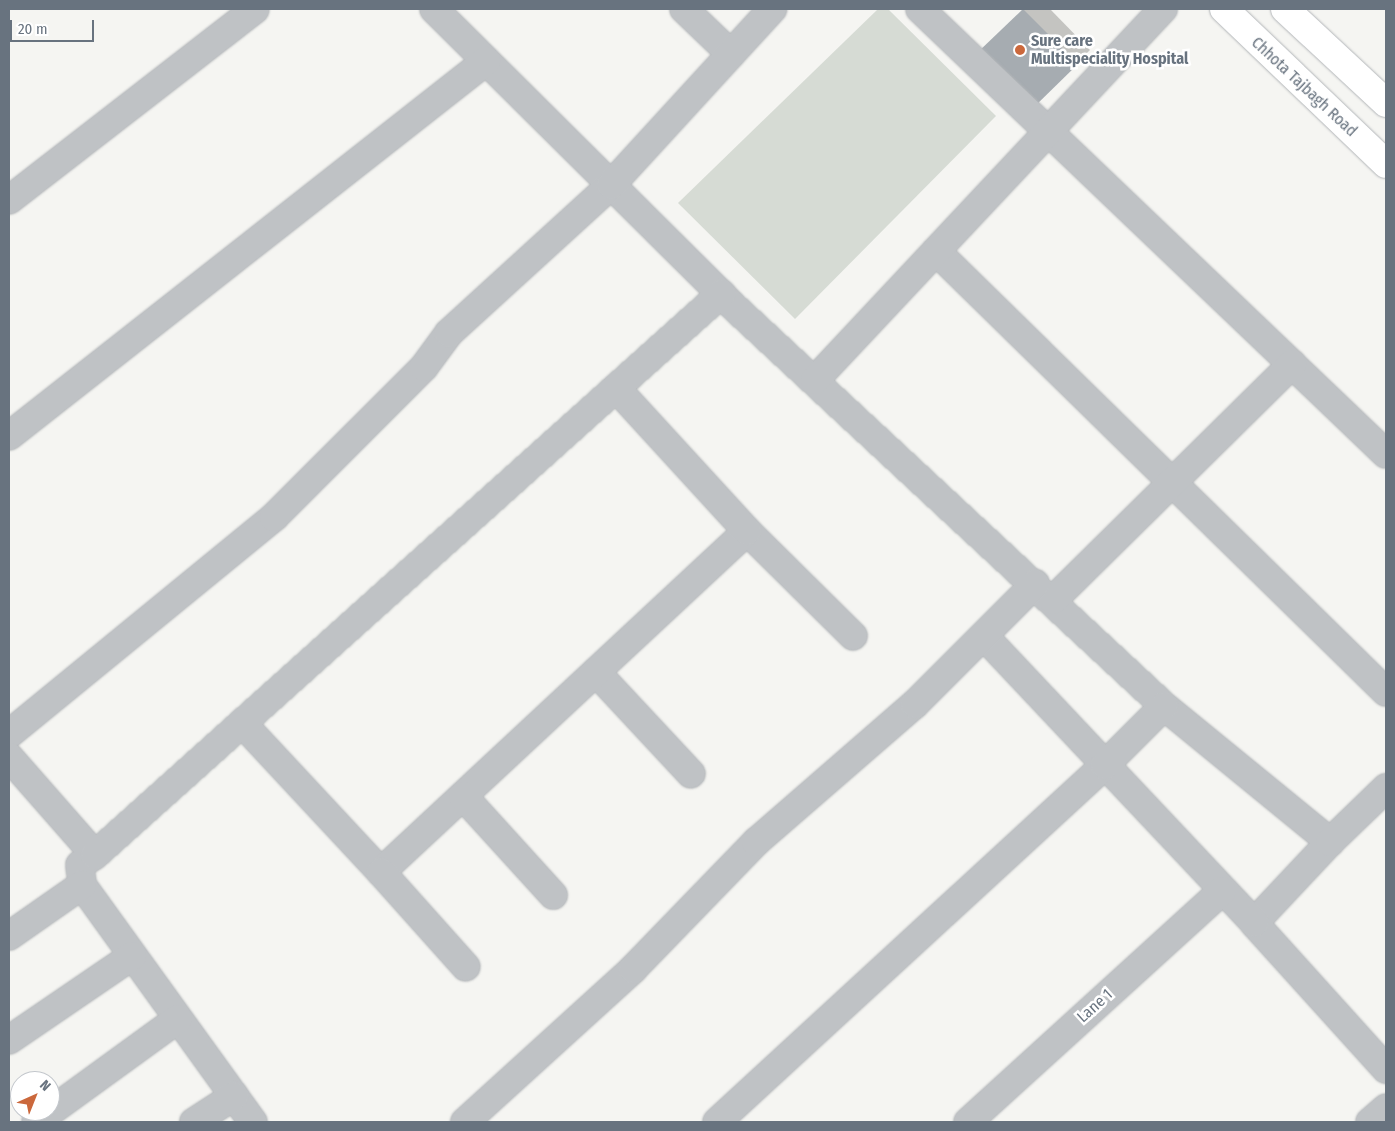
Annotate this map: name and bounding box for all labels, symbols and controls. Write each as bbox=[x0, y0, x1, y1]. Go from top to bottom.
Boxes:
scale bar bbox=[12, 10, 96, 42]
text: 20 m bbox=[18, 20, 48, 38]
place label: Sure care Multispeciality Hospital bbox=[1031, 31, 1188, 69]
street label: Chhota Tajbagh Road bbox=[1247, 33, 1361, 141]
marker: Sure care Multispeciality Hospital bbox=[1013, 43, 1027, 57]
street label: Lane 1 bbox=[1073, 985, 1117, 1027]
north arrow bbox=[10, 1071, 60, 1121]
text: N bbox=[36, 1077, 54, 1095]

